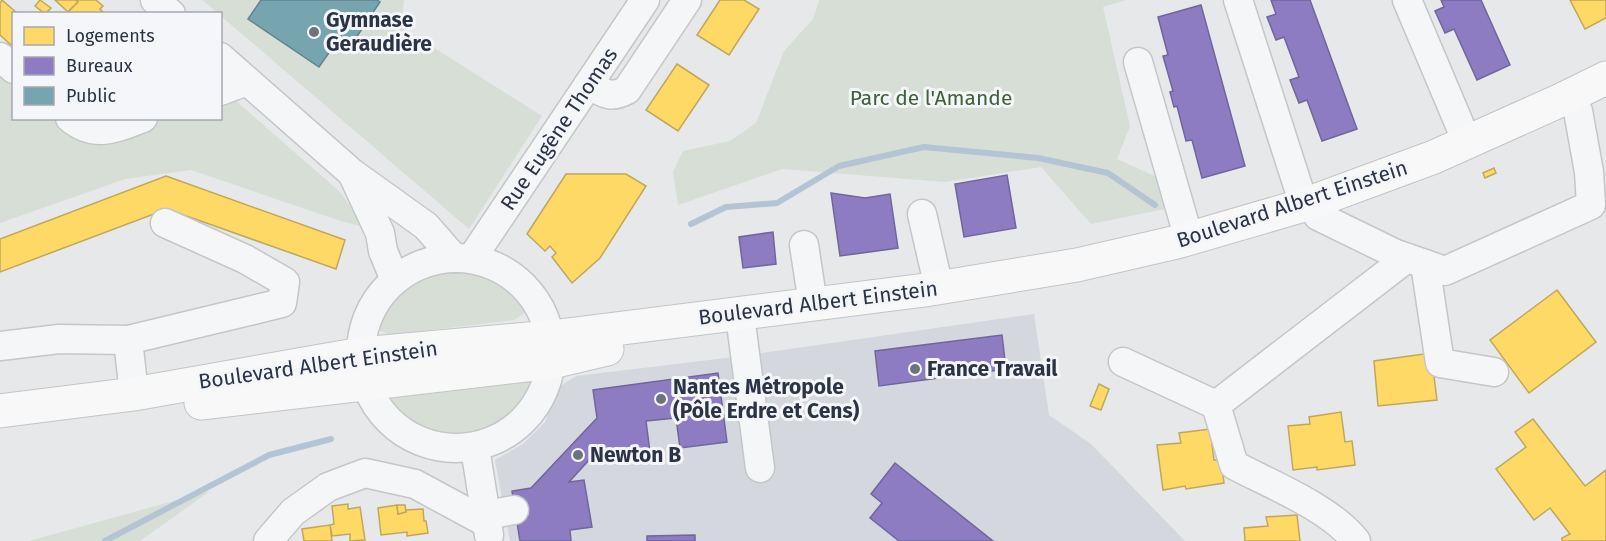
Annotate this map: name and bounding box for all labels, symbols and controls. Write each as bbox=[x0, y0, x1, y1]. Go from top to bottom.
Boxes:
place label: Gymnase Geraudière bbox=[326, 7, 432, 57]
legend bbox=[12, 12, 222, 120]
text: Logements bbox=[66, 25, 155, 47]
marker: Gymnase Geraudière bbox=[307, 25, 321, 39]
street label: Rue Eugène Thomas bbox=[495, 42, 623, 215]
text: Bureaux bbox=[66, 55, 133, 77]
text: Public bbox=[66, 85, 116, 107]
park label: Parc de l'Amande bbox=[850, 85, 1012, 111]
street label: Boulevard Albert Einstein bbox=[1173, 154, 1411, 254]
street label: Boulevard Albert Einstein bbox=[697, 275, 939, 331]
street label: Boulevard Albert Einstein bbox=[197, 335, 439, 395]
place label: France Travail bbox=[927, 356, 1058, 382]
marker: France Travail bbox=[908, 362, 922, 376]
place label: Nantes Métropole (Pôle Erdre et Cens) bbox=[673, 374, 860, 424]
marker: Nantes Métropole (Pôle Erdre et Cens) bbox=[654, 392, 668, 406]
place label: Newton B bbox=[590, 442, 681, 468]
marker: Newton B bbox=[571, 448, 585, 462]

